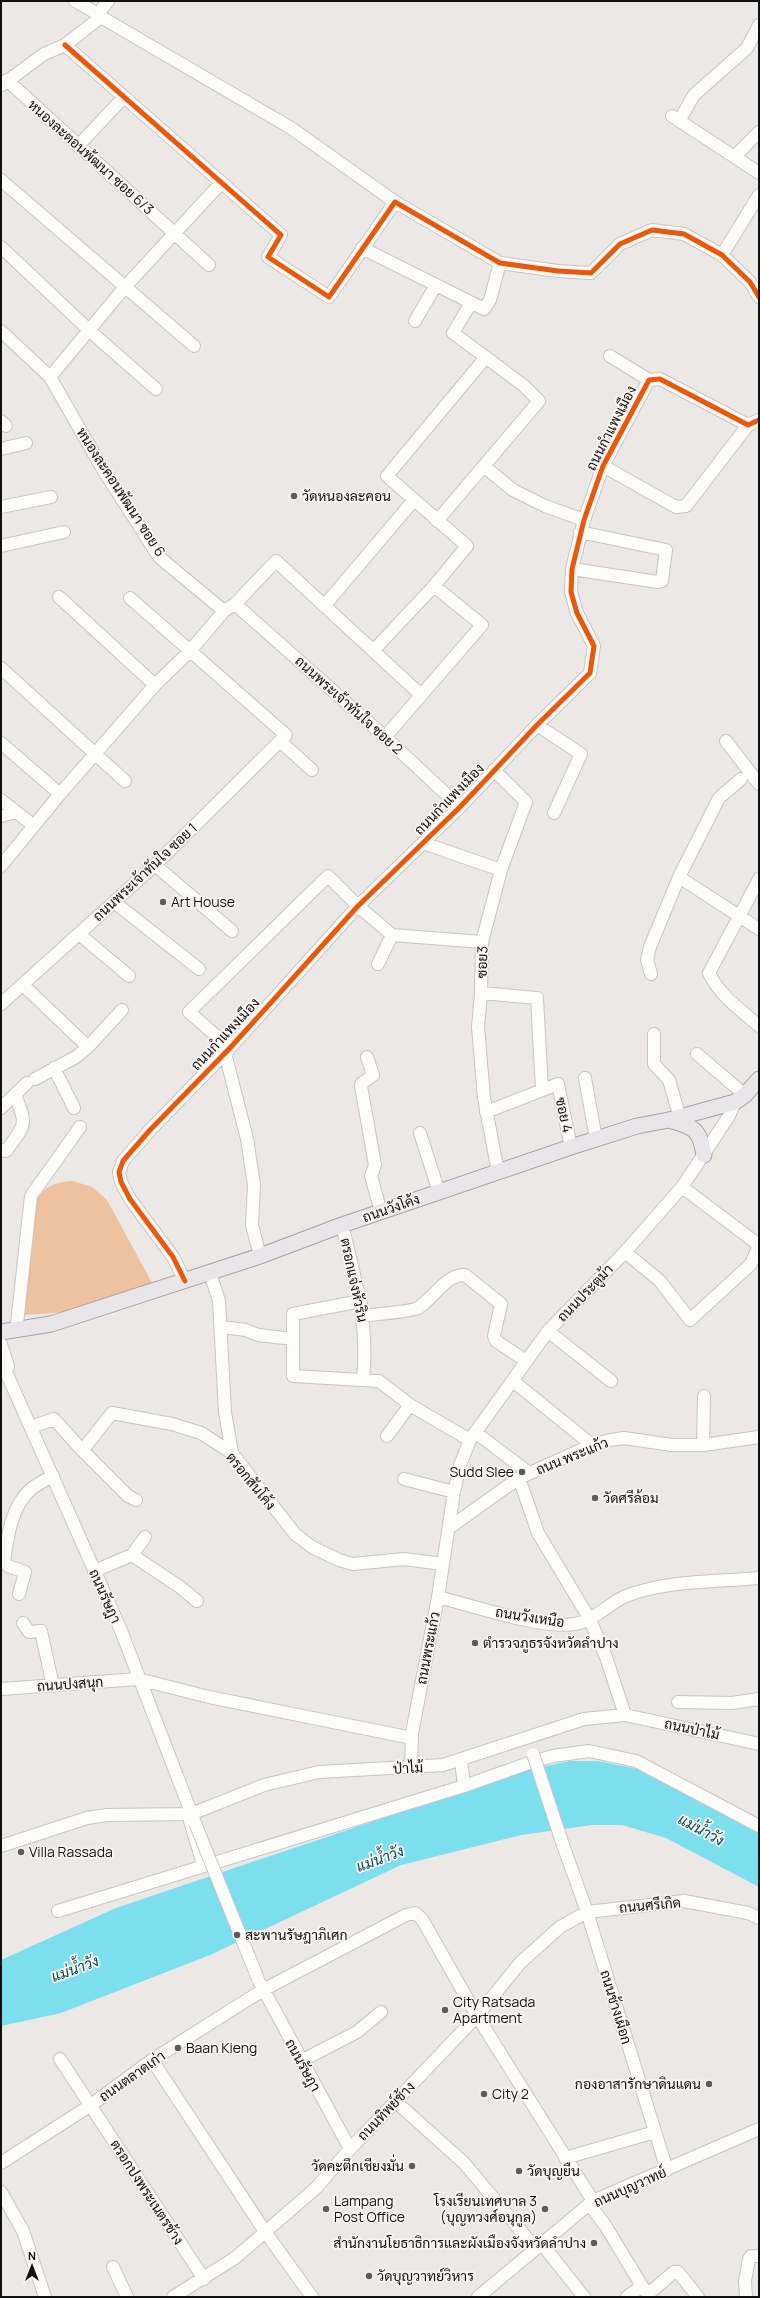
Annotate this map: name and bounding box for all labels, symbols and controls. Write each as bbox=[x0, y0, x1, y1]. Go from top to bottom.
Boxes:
street label: หนองละตอนพ้ฒนา ซอย 6/3 bbox=[24, 95, 158, 218]
street label: ถนนกำแพงเมือง bbox=[581, 382, 640, 473]
street label: หนองละคอนพัฒนา ซอย 6 bbox=[73, 424, 170, 560]
place label: วัดหนองละคอน bbox=[302, 486, 391, 505]
marker: วัดหนองละคอน bbox=[289, 491, 299, 501]
street label: ถนนพระเจ้าทันใจ ซอย 2 bbox=[291, 651, 407, 758]
street label: ถนนกำแพงเมือง bbox=[410, 759, 488, 839]
street label: ถนนพระเจ้าทันใจ ซอย 1 bbox=[88, 818, 201, 925]
place label: Art House bbox=[171, 892, 235, 911]
marker: Art House bbox=[158, 897, 168, 907]
street label: ซอย3 bbox=[471, 945, 492, 979]
street label: ถนนกำแพงเมือง bbox=[186, 993, 263, 1074]
street label: ซอย 4 bbox=[551, 1095, 578, 1134]
street label: ถนนวังโค้ง bbox=[360, 1189, 422, 1226]
street label: ตรอกแจ่งหัวริน bbox=[336, 1236, 373, 1324]
street label: ถนนประตูม้า bbox=[552, 1260, 618, 1326]
street label: ถนน พระแก้ว bbox=[533, 1432, 611, 1479]
street label: ตรอกสันโค้ง bbox=[222, 1448, 280, 1513]
place label: Sudd Slee bbox=[449, 1462, 514, 1481]
marker: Sudd Slee bbox=[517, 1467, 527, 1477]
place label: วัดศรีล้อม bbox=[603, 1488, 659, 1507]
marker: วัดศรีล้อม bbox=[590, 1493, 600, 1503]
street label: ถนนรัษฎา bbox=[85, 1566, 126, 1626]
street label: ถนนวังเหนือ bbox=[494, 1602, 566, 1631]
street label: ถนนพระแก้ว bbox=[411, 1610, 444, 1686]
place label: ตำรวจภูธรจังหวัดลำปาง bbox=[483, 1633, 619, 1653]
marker: ตำรวจภูธรจังหวัดลำปาง bbox=[470, 1638, 480, 1648]
street label: ถนนปงสนุก bbox=[36, 1672, 104, 1696]
street label: ถนนป่าไม้ bbox=[663, 1713, 722, 1744]
street label: ป่าไม้ bbox=[392, 1757, 424, 1778]
water label: แม่น้ำวัง bbox=[675, 1807, 729, 1851]
water label: แม่น้ำวัง bbox=[352, 1838, 407, 1877]
place label: Villa Rassada bbox=[29, 1842, 113, 1861]
marker: Villa Rassada bbox=[16, 1847, 26, 1857]
street label: ถนนศรีเกิด bbox=[618, 1892, 682, 1917]
place label: สะพานรัษฎาภิเศก bbox=[245, 1925, 347, 1944]
marker: สะพานรัษฎาภิเศก bbox=[232, 1930, 242, 1940]
water label: แม่น้ำวัง bbox=[47, 1948, 102, 1987]
street label: ถนนช้างเผือก bbox=[596, 1967, 637, 2046]
place label: City Ratsada Apartment bbox=[453, 1992, 535, 2027]
marker: City Ratsada Apartment bbox=[440, 2005, 450, 2015]
street label: ถนนรัษฎา bbox=[281, 2035, 326, 2095]
place label: Baan Kieng bbox=[186, 2038, 257, 2057]
marker: Baan Kieng bbox=[173, 2043, 183, 2053]
street label: ถนนตลาดเก่า bbox=[95, 2046, 169, 2105]
place label: กองอาสารักษาดินแดน bbox=[575, 2074, 701, 2093]
street label: ถนนทิพย์ช้าง bbox=[353, 2077, 418, 2144]
marker: กองอาสารักษาดินแดน bbox=[704, 2079, 714, 2089]
place label: City 2 bbox=[492, 2084, 529, 2103]
marker: City 2 bbox=[479, 2089, 489, 2099]
street label: ตรอกปงพระเนตรช้าง bbox=[106, 2136, 188, 2248]
place label: วัดคะตึกเชียงมั่น bbox=[311, 2154, 404, 2175]
marker: วัดคะตึกเชียงมั่น bbox=[407, 2161, 417, 2171]
place label: วัดบุญยืน bbox=[527, 2161, 580, 2181]
street label: ถนนบุญวาทย์ bbox=[590, 2162, 670, 2212]
marker: วัดบุญยืน bbox=[514, 2166, 524, 2176]
place label: Lampang Post Office bbox=[334, 2191, 405, 2226]
place label: โรงเรียนเทศบาล 3 (บุญทวงศ์อนุกูล) bbox=[433, 2191, 537, 2227]
marker: Lampang Post Office bbox=[321, 2204, 331, 2214]
marker: โรงเรียนเทศบาล 3 (บุญทวงศ์อนุกูล) bbox=[540, 2204, 550, 2214]
place label: สำนักงานโยธาธิการและผังเมืองจังหวัดลำปาง bbox=[333, 2233, 586, 2252]
marker: สำนักงานโยธาธิการและผังเมืองจังหวัดลำปาง bbox=[589, 2238, 599, 2248]
north arrow bbox=[12, 2246, 52, 2286]
text: N bbox=[28, 2248, 36, 2263]
place label: วัดบุญวาทย์วิหาร bbox=[377, 2266, 474, 2286]
marker: วัดบุญวาทย์วิหาร bbox=[364, 2271, 374, 2281]

